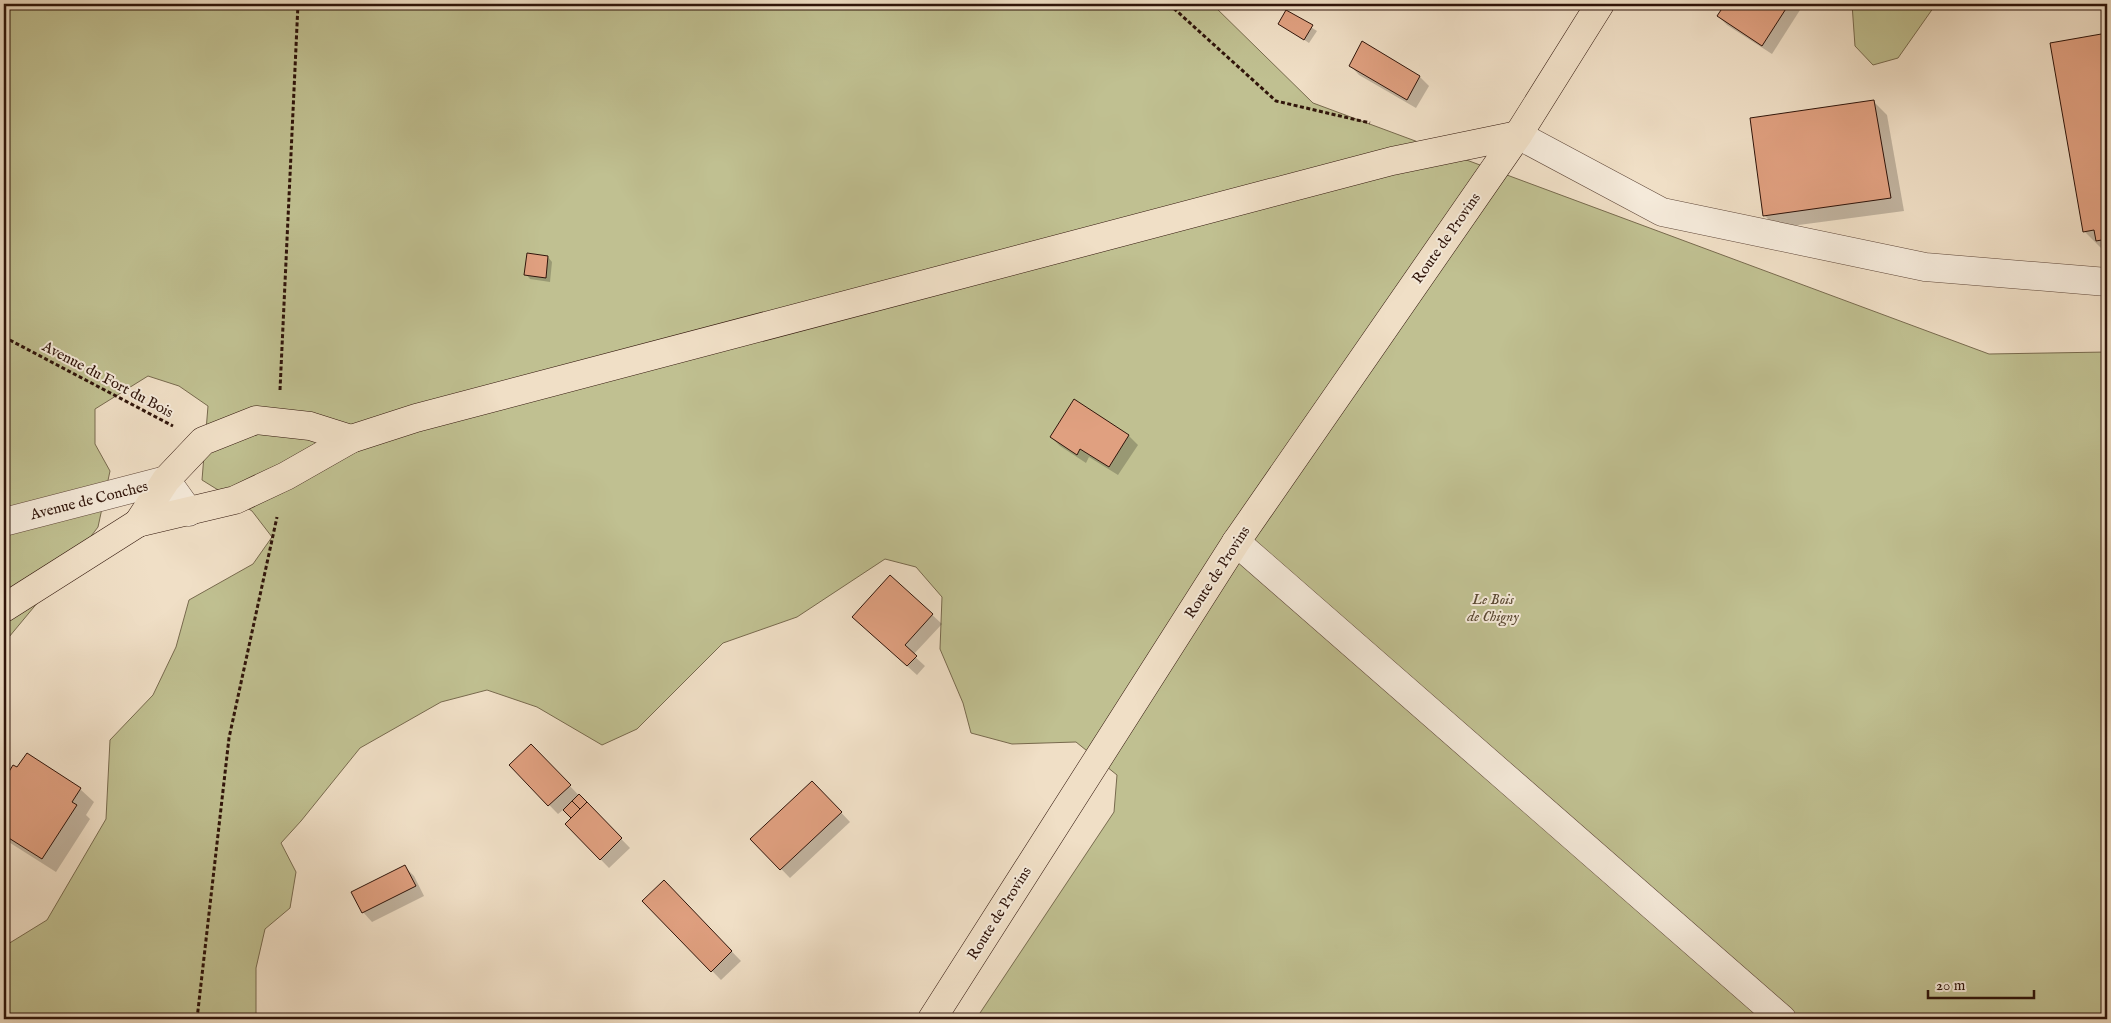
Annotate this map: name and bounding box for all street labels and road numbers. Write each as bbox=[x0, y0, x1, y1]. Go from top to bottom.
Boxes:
street label: Route de Provins bbox=[1408, 189, 1485, 287]
street label: Avenue du Fort du Bois bbox=[38, 336, 177, 422]
street label: Avenue de Conches bbox=[27, 477, 150, 525]
street label: Route de Provins bbox=[1180, 522, 1254, 622]
street label: Route de Provins bbox=[963, 863, 1036, 964]

